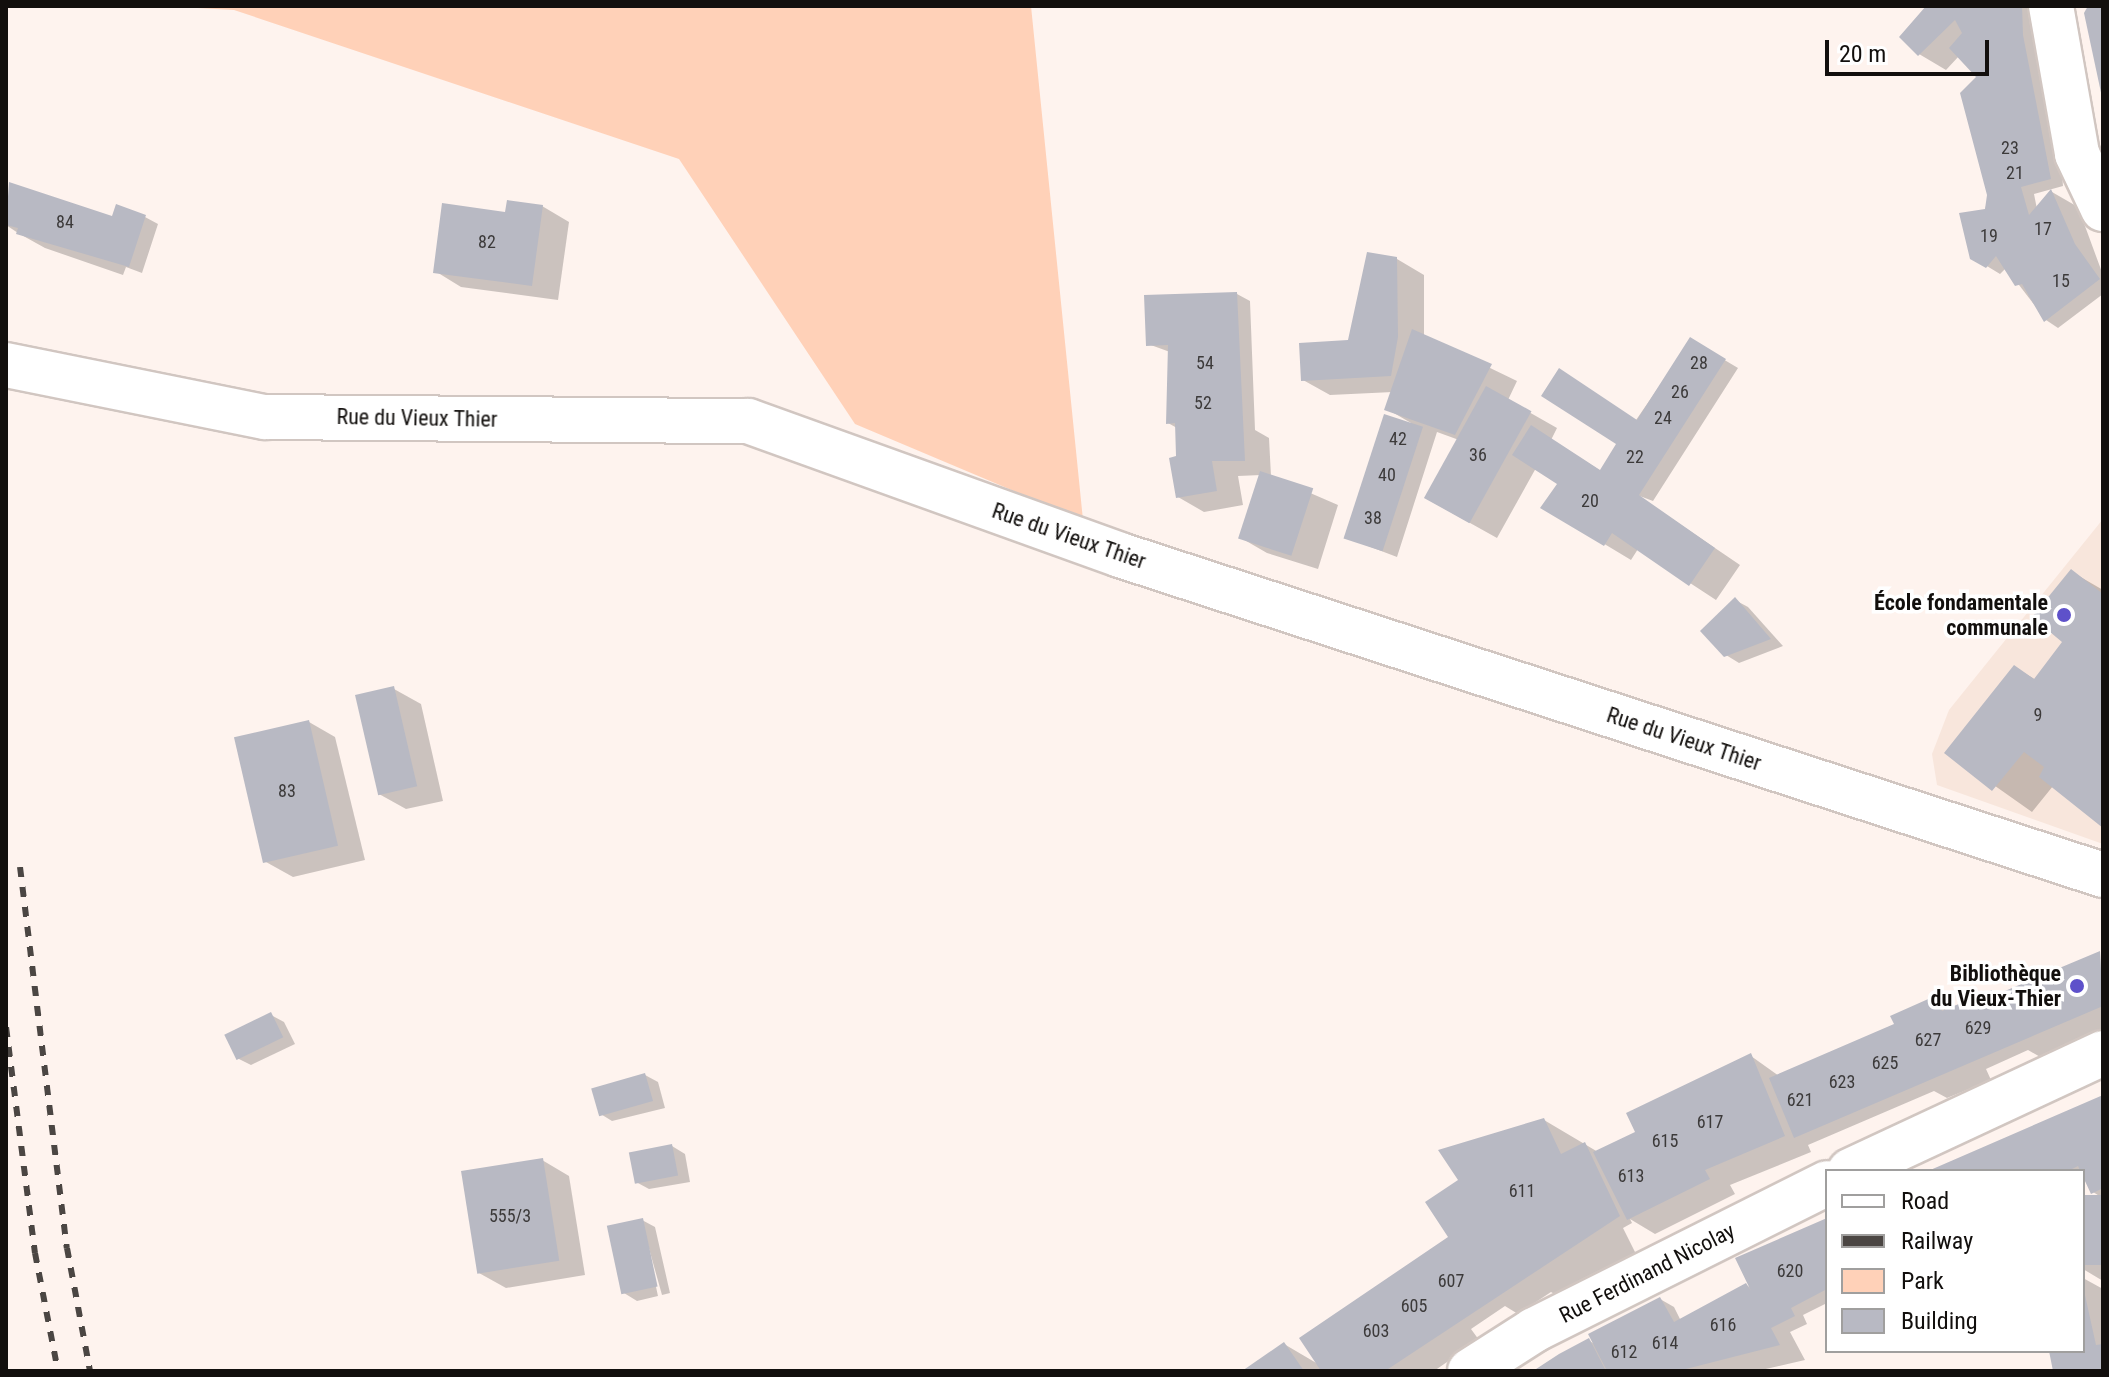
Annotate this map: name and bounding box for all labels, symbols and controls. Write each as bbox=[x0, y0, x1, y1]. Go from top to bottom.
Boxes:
scale bar bbox=[1829, 24, 1993, 74]
text: 20 m bbox=[1839, 40, 1886, 68]
house number: 23 bbox=[2001, 137, 2019, 159]
house number: 21 bbox=[2006, 162, 2024, 184]
house number: 84 bbox=[56, 211, 74, 233]
house number: 17 bbox=[2034, 218, 2052, 240]
house number: 19 bbox=[1980, 225, 1998, 247]
house number: 82 bbox=[478, 231, 496, 253]
house number: 15 bbox=[2052, 270, 2070, 292]
house number: 54 bbox=[1196, 352, 1214, 374]
house number: 28 bbox=[1690, 352, 1708, 374]
house number: 26 bbox=[1671, 381, 1689, 403]
house number: 52 bbox=[1194, 392, 1212, 414]
street label: Rue du Vieux Thier bbox=[336, 403, 498, 433]
house number: 24 bbox=[1654, 407, 1672, 429]
house number: 42 bbox=[1389, 428, 1407, 450]
house number: 36 bbox=[1469, 444, 1487, 466]
house number: 22 bbox=[1626, 446, 1644, 468]
house number: 40 bbox=[1378, 464, 1396, 486]
house number: 20 bbox=[1581, 490, 1599, 512]
street label: Rue du Vieux Thier bbox=[988, 497, 1150, 575]
house number: 38 bbox=[1364, 507, 1382, 529]
place label: École fondamentale communale bbox=[1874, 589, 2048, 640]
marker: École fondamentale communale bbox=[2055, 606, 2073, 624]
street label: Rue du Vieux Thier bbox=[1603, 702, 1765, 776]
house number: 9 bbox=[2034, 704, 2042, 726]
house number: 83 bbox=[278, 780, 296, 802]
place label: Bibliothèque du Vieux-Thier bbox=[1931, 960, 2061, 1012]
marker: Bibliothèque du Vieux-Thier bbox=[2068, 977, 2086, 995]
house number: 629 bbox=[1965, 1017, 1991, 1039]
house number: 627 bbox=[1915, 1029, 1941, 1051]
house number: 625 bbox=[1872, 1052, 1898, 1074]
house number: 623 bbox=[1829, 1071, 1855, 1093]
house number: 621 bbox=[1787, 1089, 1813, 1111]
house number: 617 bbox=[1697, 1111, 1723, 1133]
house number: 615 bbox=[1652, 1130, 1678, 1152]
house number: 613 bbox=[1618, 1165, 1644, 1187]
legend bbox=[1825, 1169, 2085, 1353]
house number: 611 bbox=[1509, 1180, 1535, 1202]
text: Road bbox=[1901, 1187, 1949, 1215]
house number: 555/3 bbox=[489, 1205, 531, 1227]
street label: Rue Ferdinand Nicolay bbox=[1555, 1217, 1739, 1329]
text: Railway bbox=[1901, 1227, 1973, 1255]
house number: 620 bbox=[1777, 1260, 1803, 1282]
text: Park bbox=[1901, 1267, 1944, 1295]
house number: 607 bbox=[1438, 1270, 1464, 1292]
house number: 605 bbox=[1401, 1295, 1427, 1317]
text: Building bbox=[1901, 1307, 1978, 1335]
house number: 616 bbox=[1710, 1314, 1736, 1336]
house number: 603 bbox=[1363, 1320, 1389, 1342]
house number: 614 bbox=[1652, 1332, 1678, 1354]
house number: 612 bbox=[1611, 1341, 1637, 1363]

